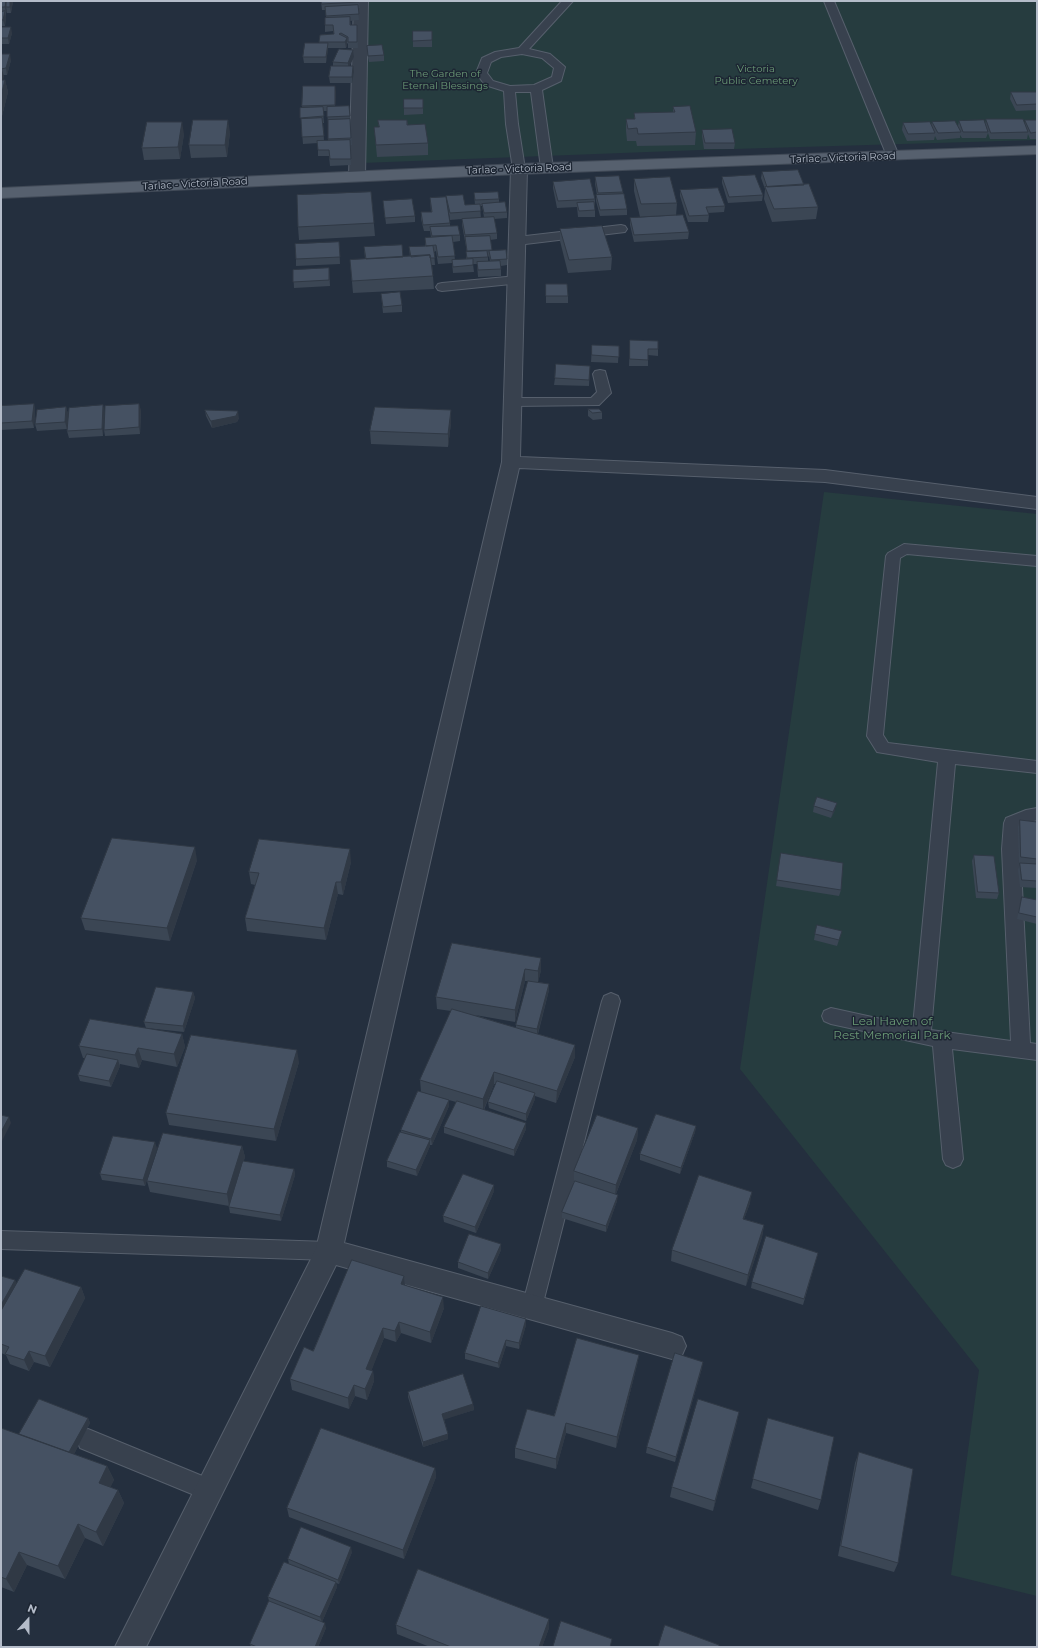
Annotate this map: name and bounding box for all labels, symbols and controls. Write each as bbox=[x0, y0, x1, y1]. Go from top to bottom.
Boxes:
park label: Victoria Public Cemetery bbox=[714, 63, 798, 86]
park label: The Garden of Eternal Blessings bbox=[402, 68, 488, 92]
street label: Tarlac - Victoria Road bbox=[790, 150, 896, 166]
street label: Tarlac - Victoria Road bbox=[466, 161, 572, 177]
street label: Tarlac - Victoria Road bbox=[142, 175, 248, 193]
park label: Leal Haven of Rest Memorial Park bbox=[833, 1014, 951, 1042]
north arrow bbox=[8, 1600, 48, 1640]
text: N bbox=[26, 1601, 39, 1617]

